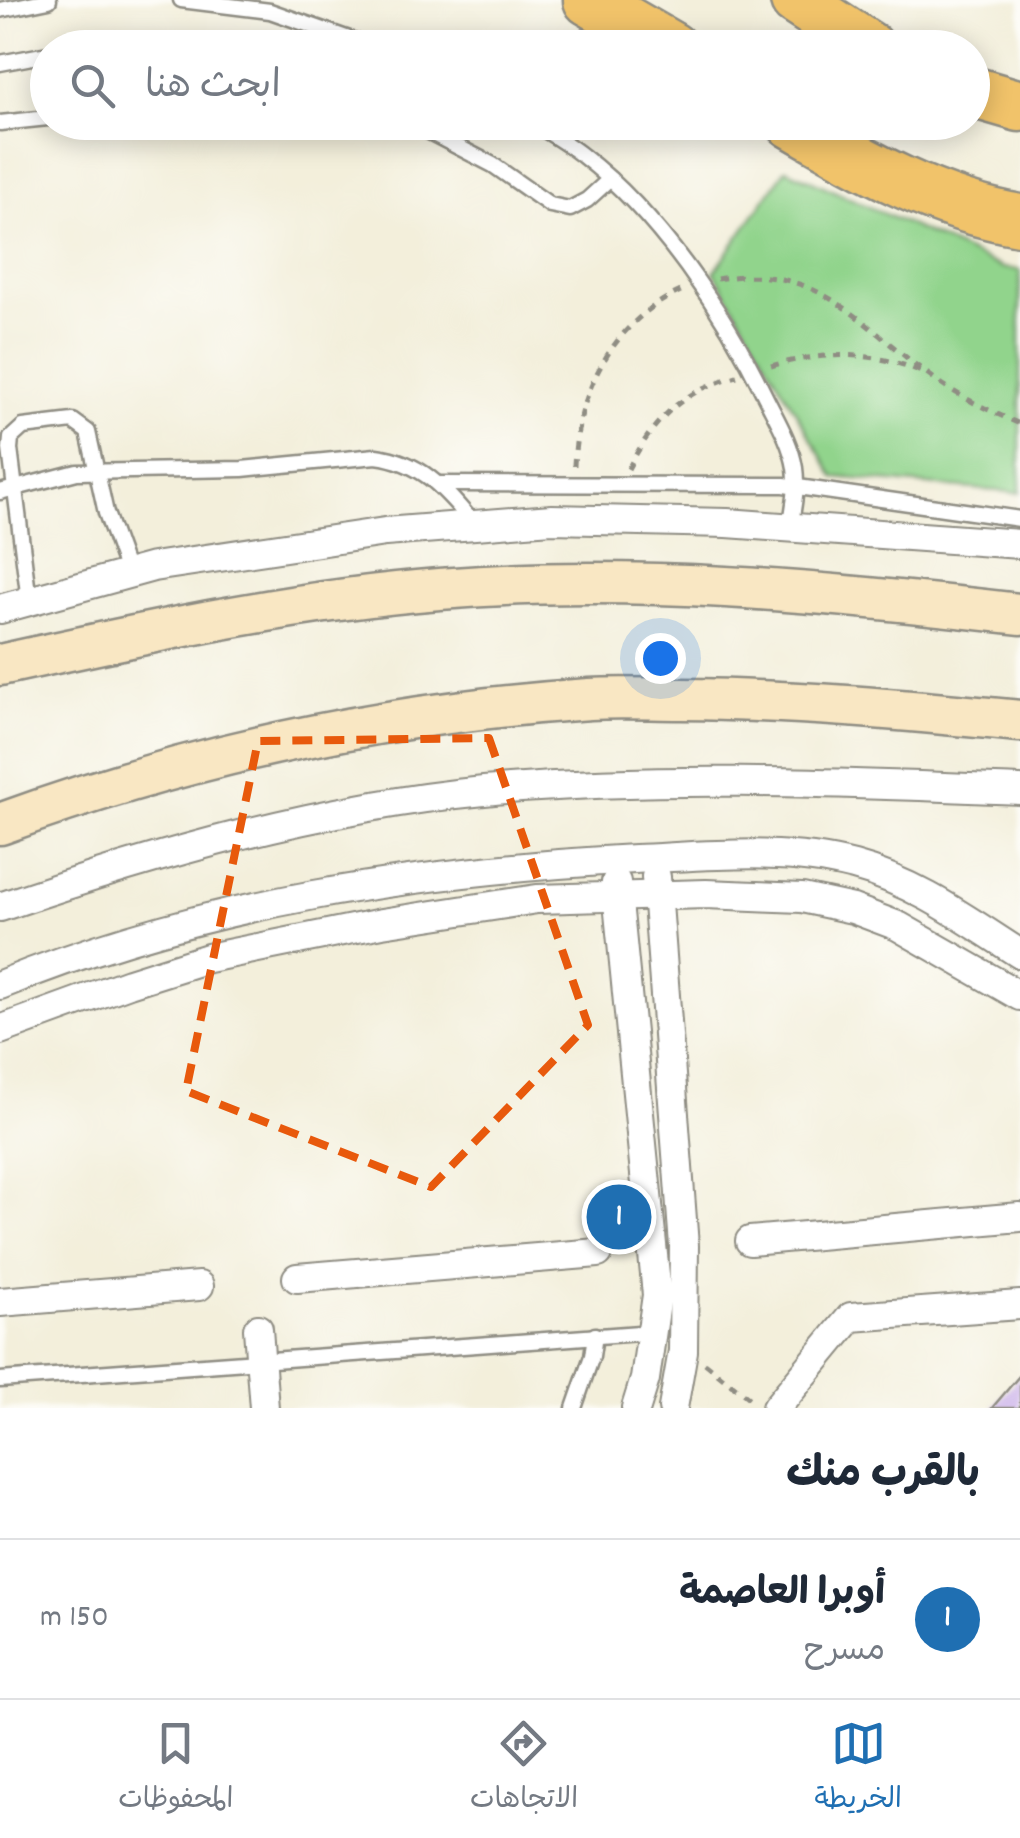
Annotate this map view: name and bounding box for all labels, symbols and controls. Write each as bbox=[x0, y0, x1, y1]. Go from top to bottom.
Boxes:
search box bbox=[30, 30, 990, 140]
icon: search bbox=[65, 58, 120, 113]
text: ابحث هنا bbox=[145, 61, 281, 116]
your location bbox=[635, 633, 686, 684]
pin: 1 bbox=[586, 1180, 652, 1254]
text: بالقرب منك bbox=[786, 1447, 980, 1507]
text: أوبرا العاصمة bbox=[679, 1568, 885, 1623]
text: 150 m bbox=[40, 1596, 109, 1642]
text: 1 bbox=[944, 1596, 951, 1642]
text: مسرح bbox=[804, 1630, 885, 1676]
tab: المحفوظات bbox=[118, 1716, 234, 1822]
tab: الاتجاهات bbox=[470, 1716, 578, 1822]
tab: الخريطة bbox=[814, 1716, 902, 1822]

